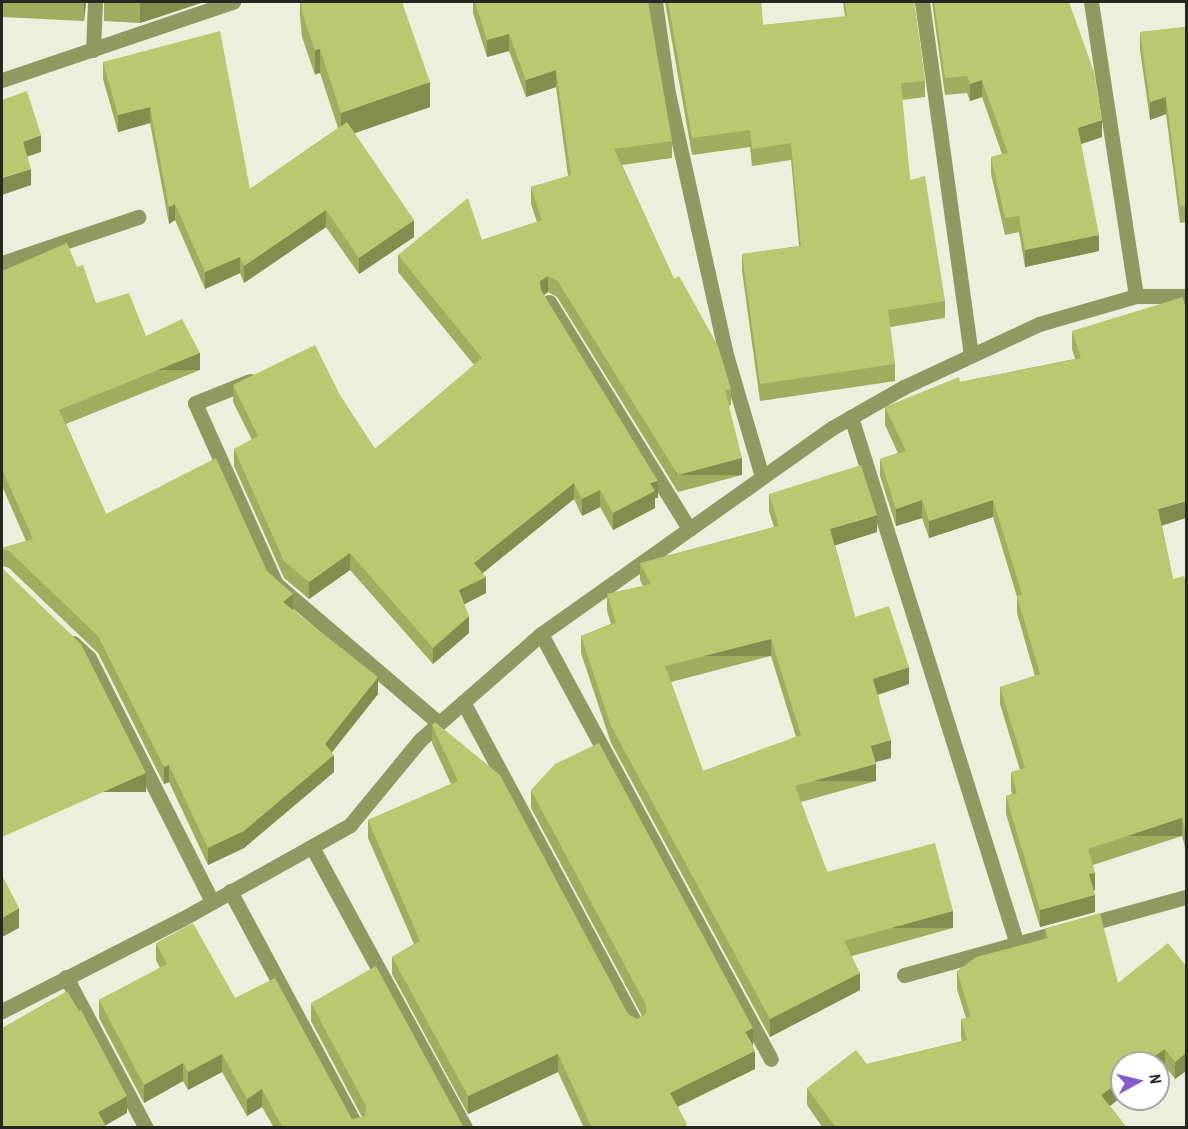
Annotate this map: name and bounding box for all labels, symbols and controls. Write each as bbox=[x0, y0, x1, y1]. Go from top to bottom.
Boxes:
north arrow bbox=[1110, 1051, 1170, 1111]
text: N bbox=[1144, 1073, 1167, 1085]

